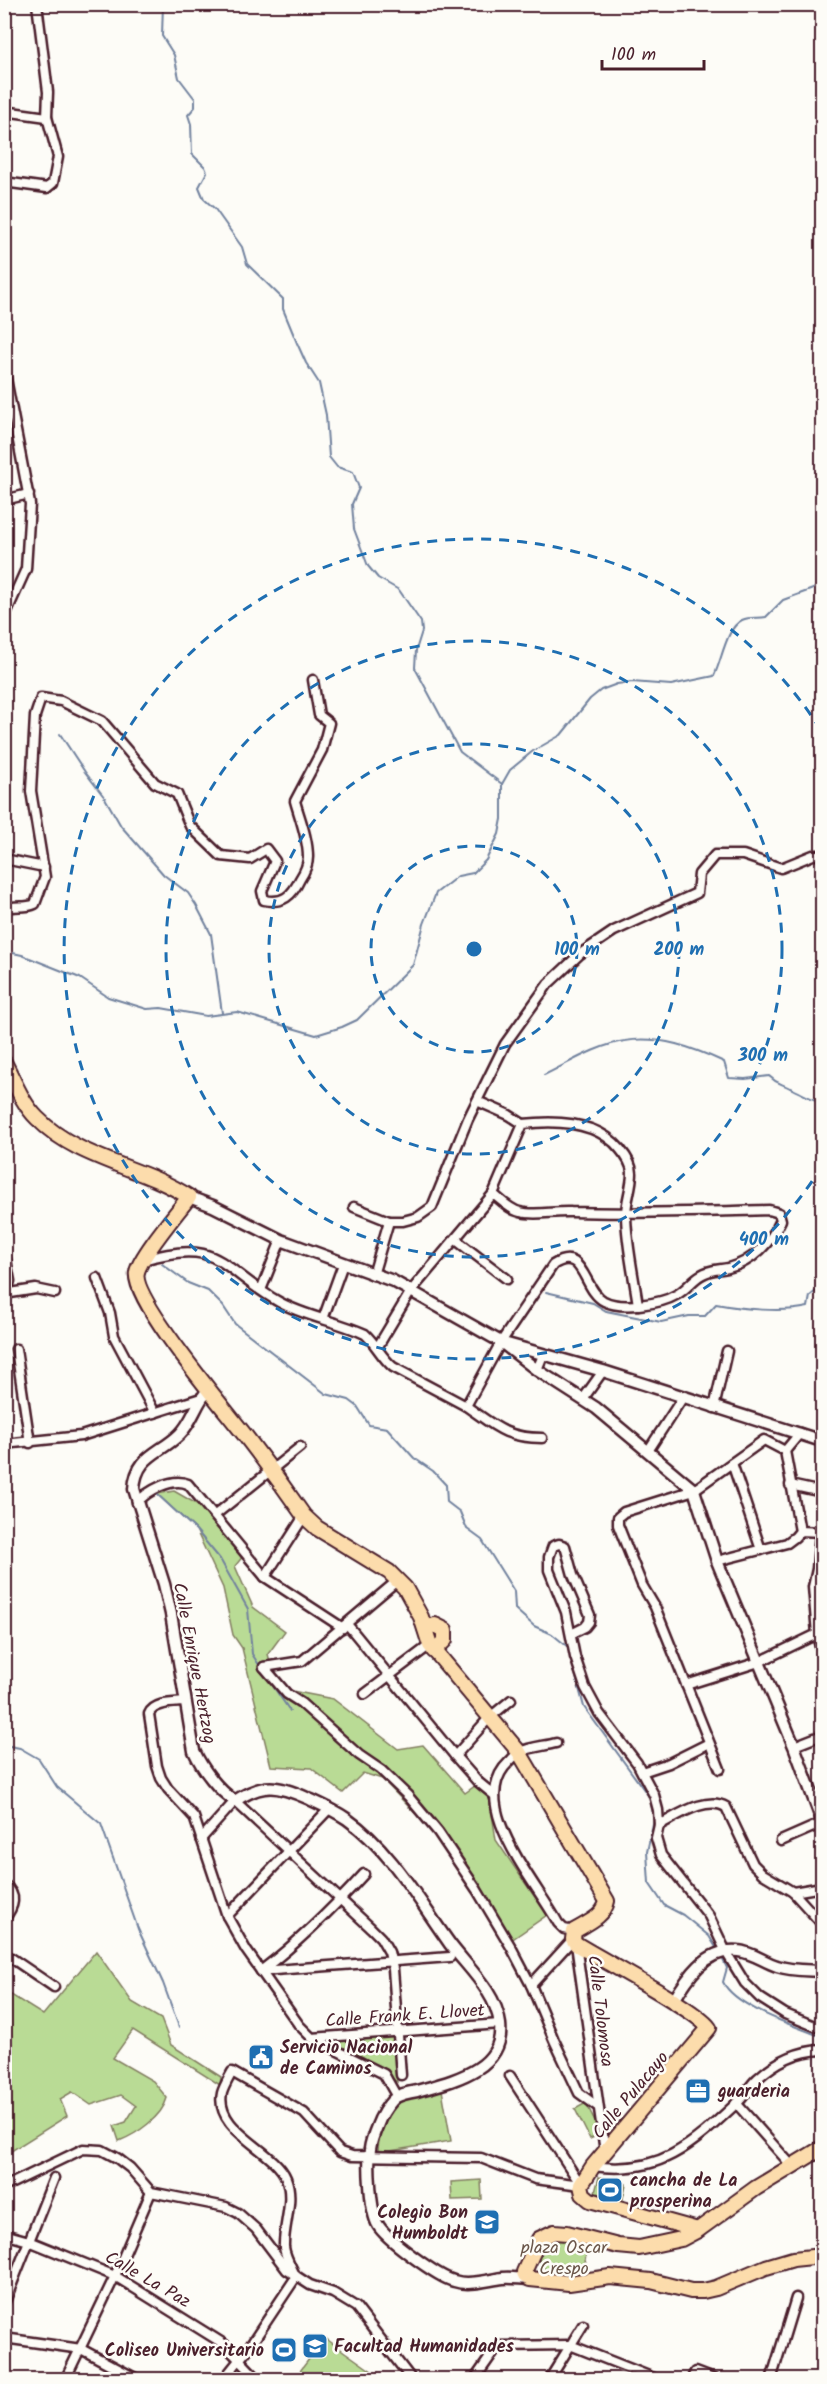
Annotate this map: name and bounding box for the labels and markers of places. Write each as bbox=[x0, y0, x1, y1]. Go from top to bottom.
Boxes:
centre of rings bbox=[464, 939, 484, 959]
place label: Servicio Nacional de Caminos bbox=[280, 2034, 413, 2084]
public building icon: Servicio Nacional de Caminos bbox=[246, 2042, 276, 2072]
office icon: guarderia bbox=[683, 2076, 713, 2106]
place label: guarderia bbox=[717, 2078, 790, 2107]
place label: cancha de La prosperina bbox=[629, 2167, 737, 2217]
sports icon: cancha de La prosperina bbox=[595, 2175, 625, 2205]
place label: Colegio Bon Humboldt bbox=[377, 2199, 469, 2249]
school or university icon: Colegio Bon Humboldt bbox=[472, 2207, 502, 2237]
school or university icon: Facultad Humanidades bbox=[300, 2331, 330, 2361]
place label: Facultad Humanidades bbox=[334, 2333, 515, 2362]
sports icon: Coliseo Universitario bbox=[269, 2335, 299, 2365]
place label: Coliseo Universitario bbox=[105, 2337, 264, 2366]

